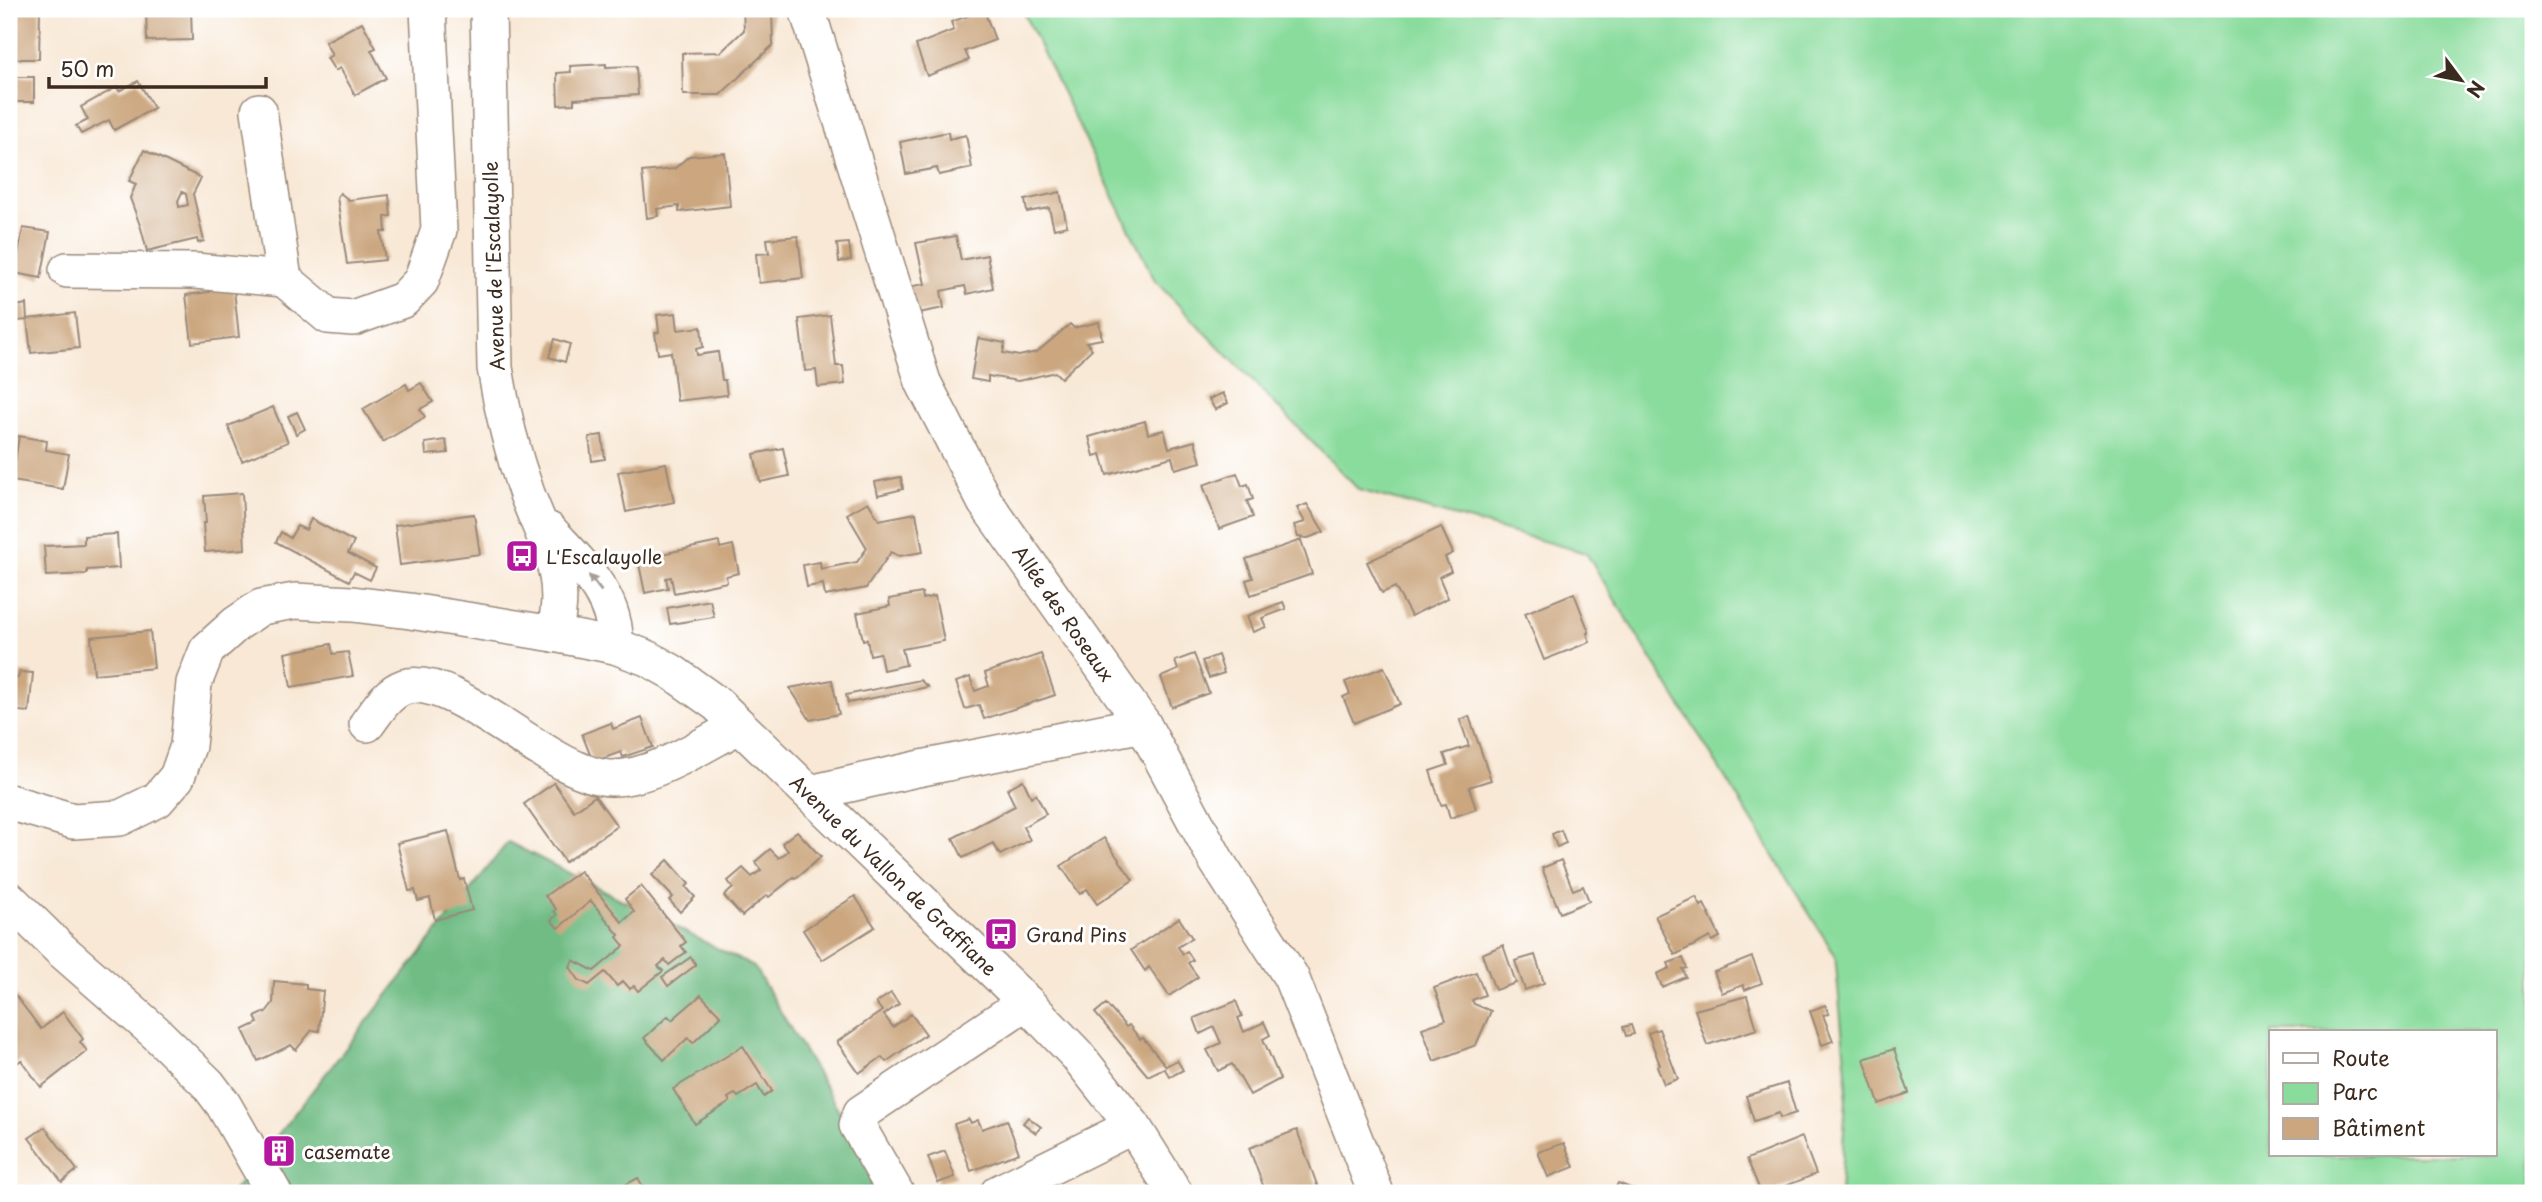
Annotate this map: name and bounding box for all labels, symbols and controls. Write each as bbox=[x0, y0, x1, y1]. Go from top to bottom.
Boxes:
scale bar bbox=[49, 46, 266, 90]
north arrow bbox=[2426, 46, 2496, 116]
text: 50 m bbox=[60, 52, 114, 84]
text: N bbox=[2460, 76, 2492, 103]
street label: Avenue de l'Escalayolle bbox=[475, 161, 511, 371]
bus stop icon: L'Escalayolle bbox=[503, 537, 541, 575]
street label: Allée des Roseaux bbox=[1007, 539, 1121, 687]
place label: L'Escalayolle bbox=[546, 542, 662, 570]
one-way arrow bbox=[589, 574, 603, 592]
street label: Avenue du Vallon de Graffiane bbox=[784, 768, 1004, 982]
bus stop icon: Grand Pins bbox=[982, 915, 1020, 953]
place label: Grand Pins bbox=[1026, 920, 1127, 948]
legend bbox=[2269, 1030, 2496, 1156]
text: Route bbox=[2332, 1041, 2390, 1073]
text: Parc bbox=[2332, 1075, 2378, 1107]
text: Bâtiment bbox=[2332, 1111, 2425, 1143]
building icon: casemate bbox=[260, 1132, 298, 1170]
place label: casemate bbox=[304, 1137, 391, 1165]

